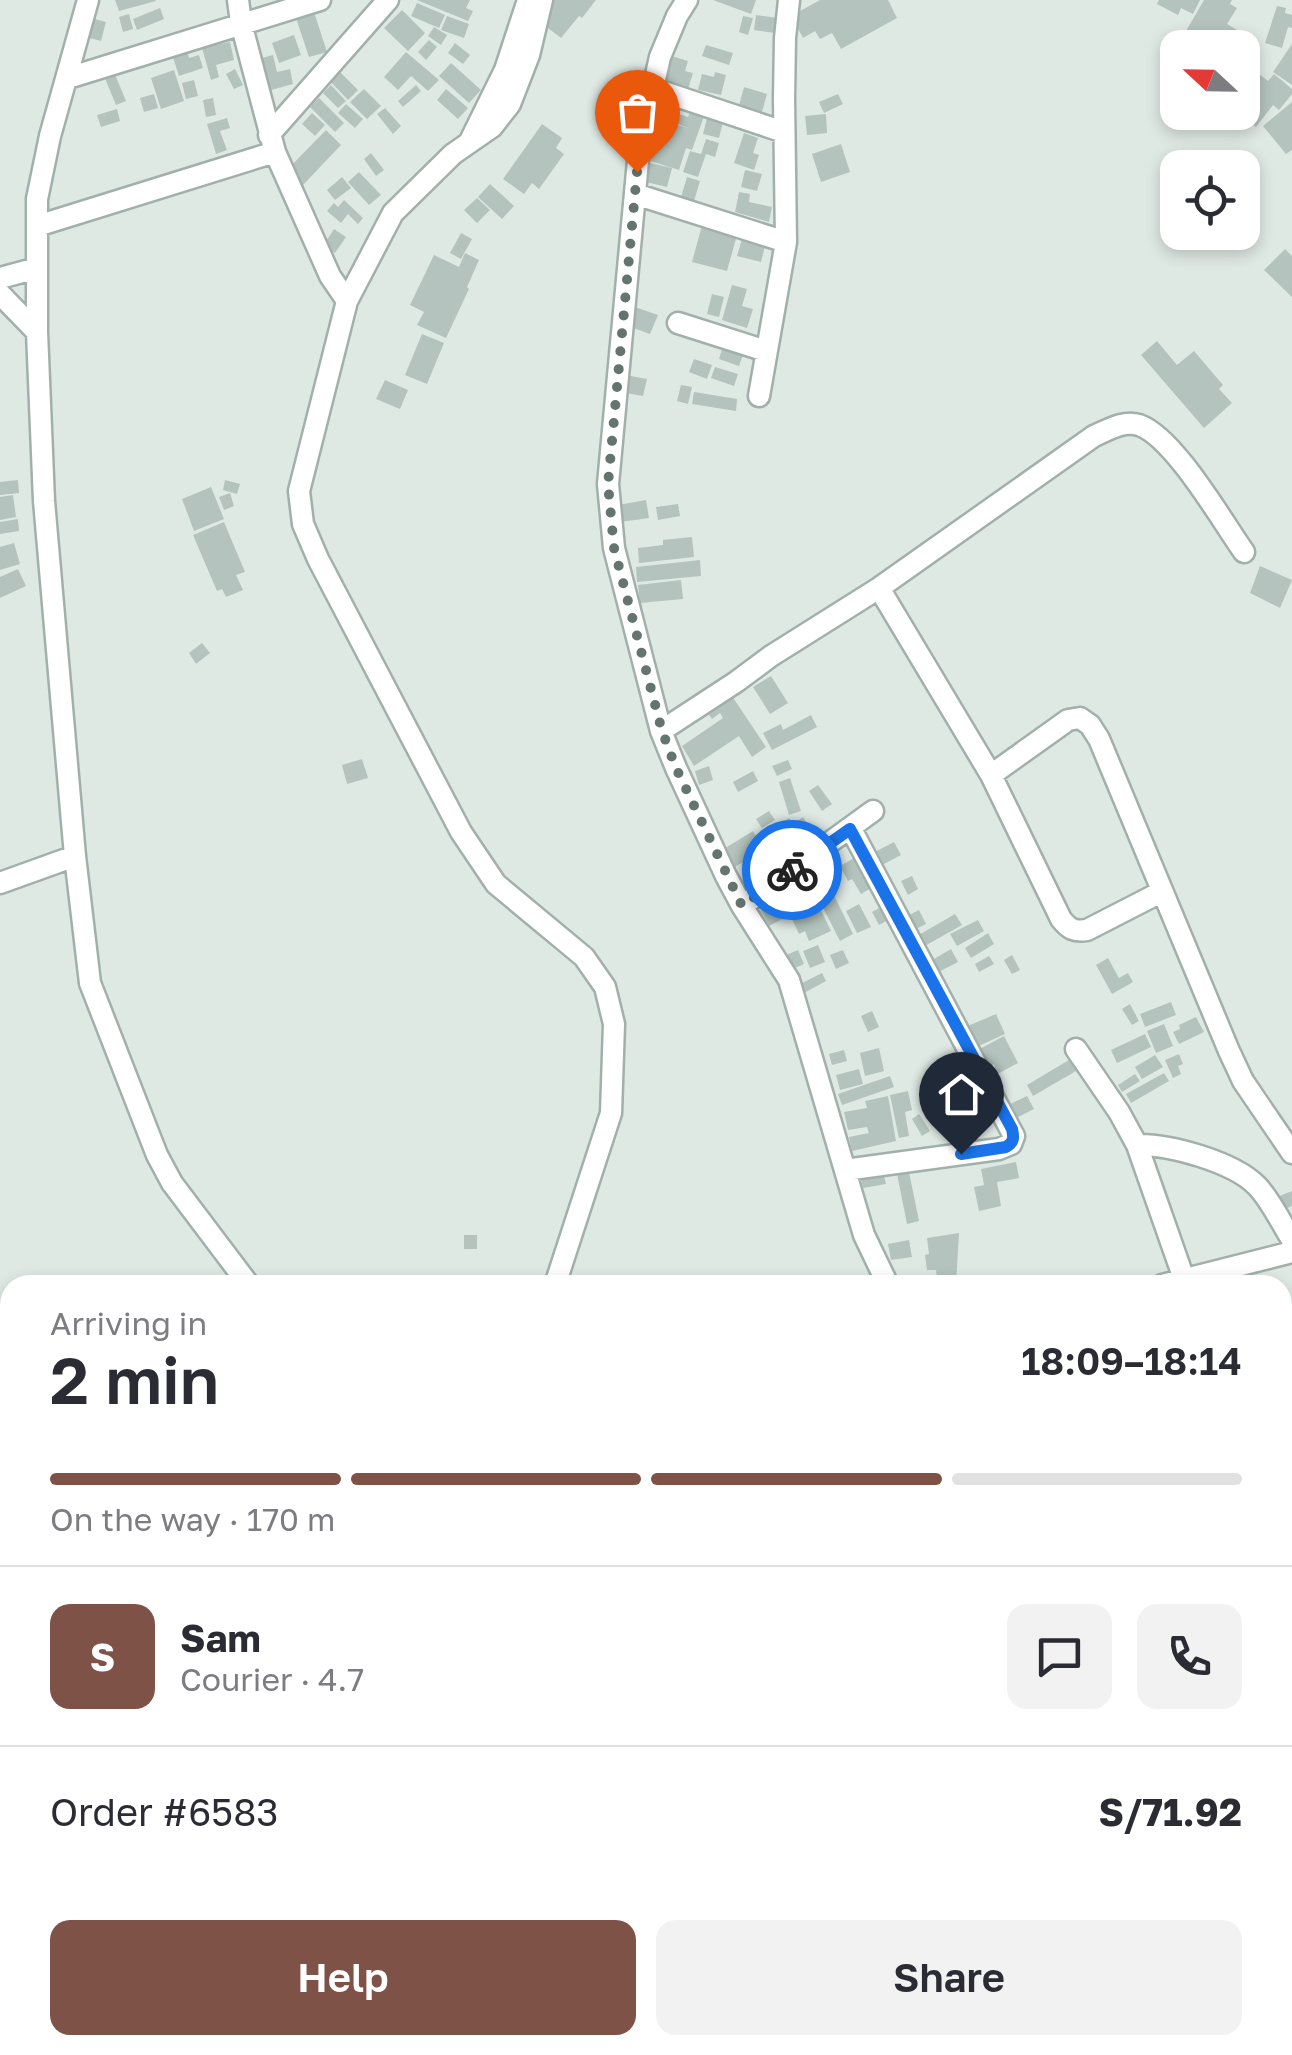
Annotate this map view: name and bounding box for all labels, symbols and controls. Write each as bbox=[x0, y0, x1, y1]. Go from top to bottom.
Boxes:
north arrow bbox=[1160, 30, 1260, 130]
map controls bbox=[1160, 30, 1260, 250]
pin bbox=[595, 70, 680, 173]
icon: bag bbox=[610, 85, 665, 140]
button: locate bbox=[1160, 150, 1260, 250]
courier bbox=[742, 820, 842, 920]
icon: bike bbox=[765, 843, 820, 898]
pin bbox=[919, 1052, 1004, 1155]
icon: home bbox=[934, 1067, 989, 1122]
text: Arriving in bbox=[50, 1304, 207, 1342]
text: 18:09–18:14 bbox=[1021, 1338, 1242, 1383]
text: 2 min bbox=[50, 1340, 219, 1418]
text: On the way · 170 m bbox=[50, 1500, 335, 1538]
button: chat bbox=[1007, 1604, 1112, 1709]
button: phone bbox=[1137, 1604, 1242, 1709]
text: Sam bbox=[180, 1615, 261, 1660]
text: S bbox=[90, 1634, 115, 1679]
text: Courier · 4.7 bbox=[180, 1660, 364, 1698]
text: Order #6583 bbox=[50, 1789, 279, 1834]
text: S/71.92 bbox=[1099, 1789, 1242, 1834]
button: Help bbox=[50, 1920, 636, 2035]
button: Share bbox=[656, 1920, 1242, 2035]

